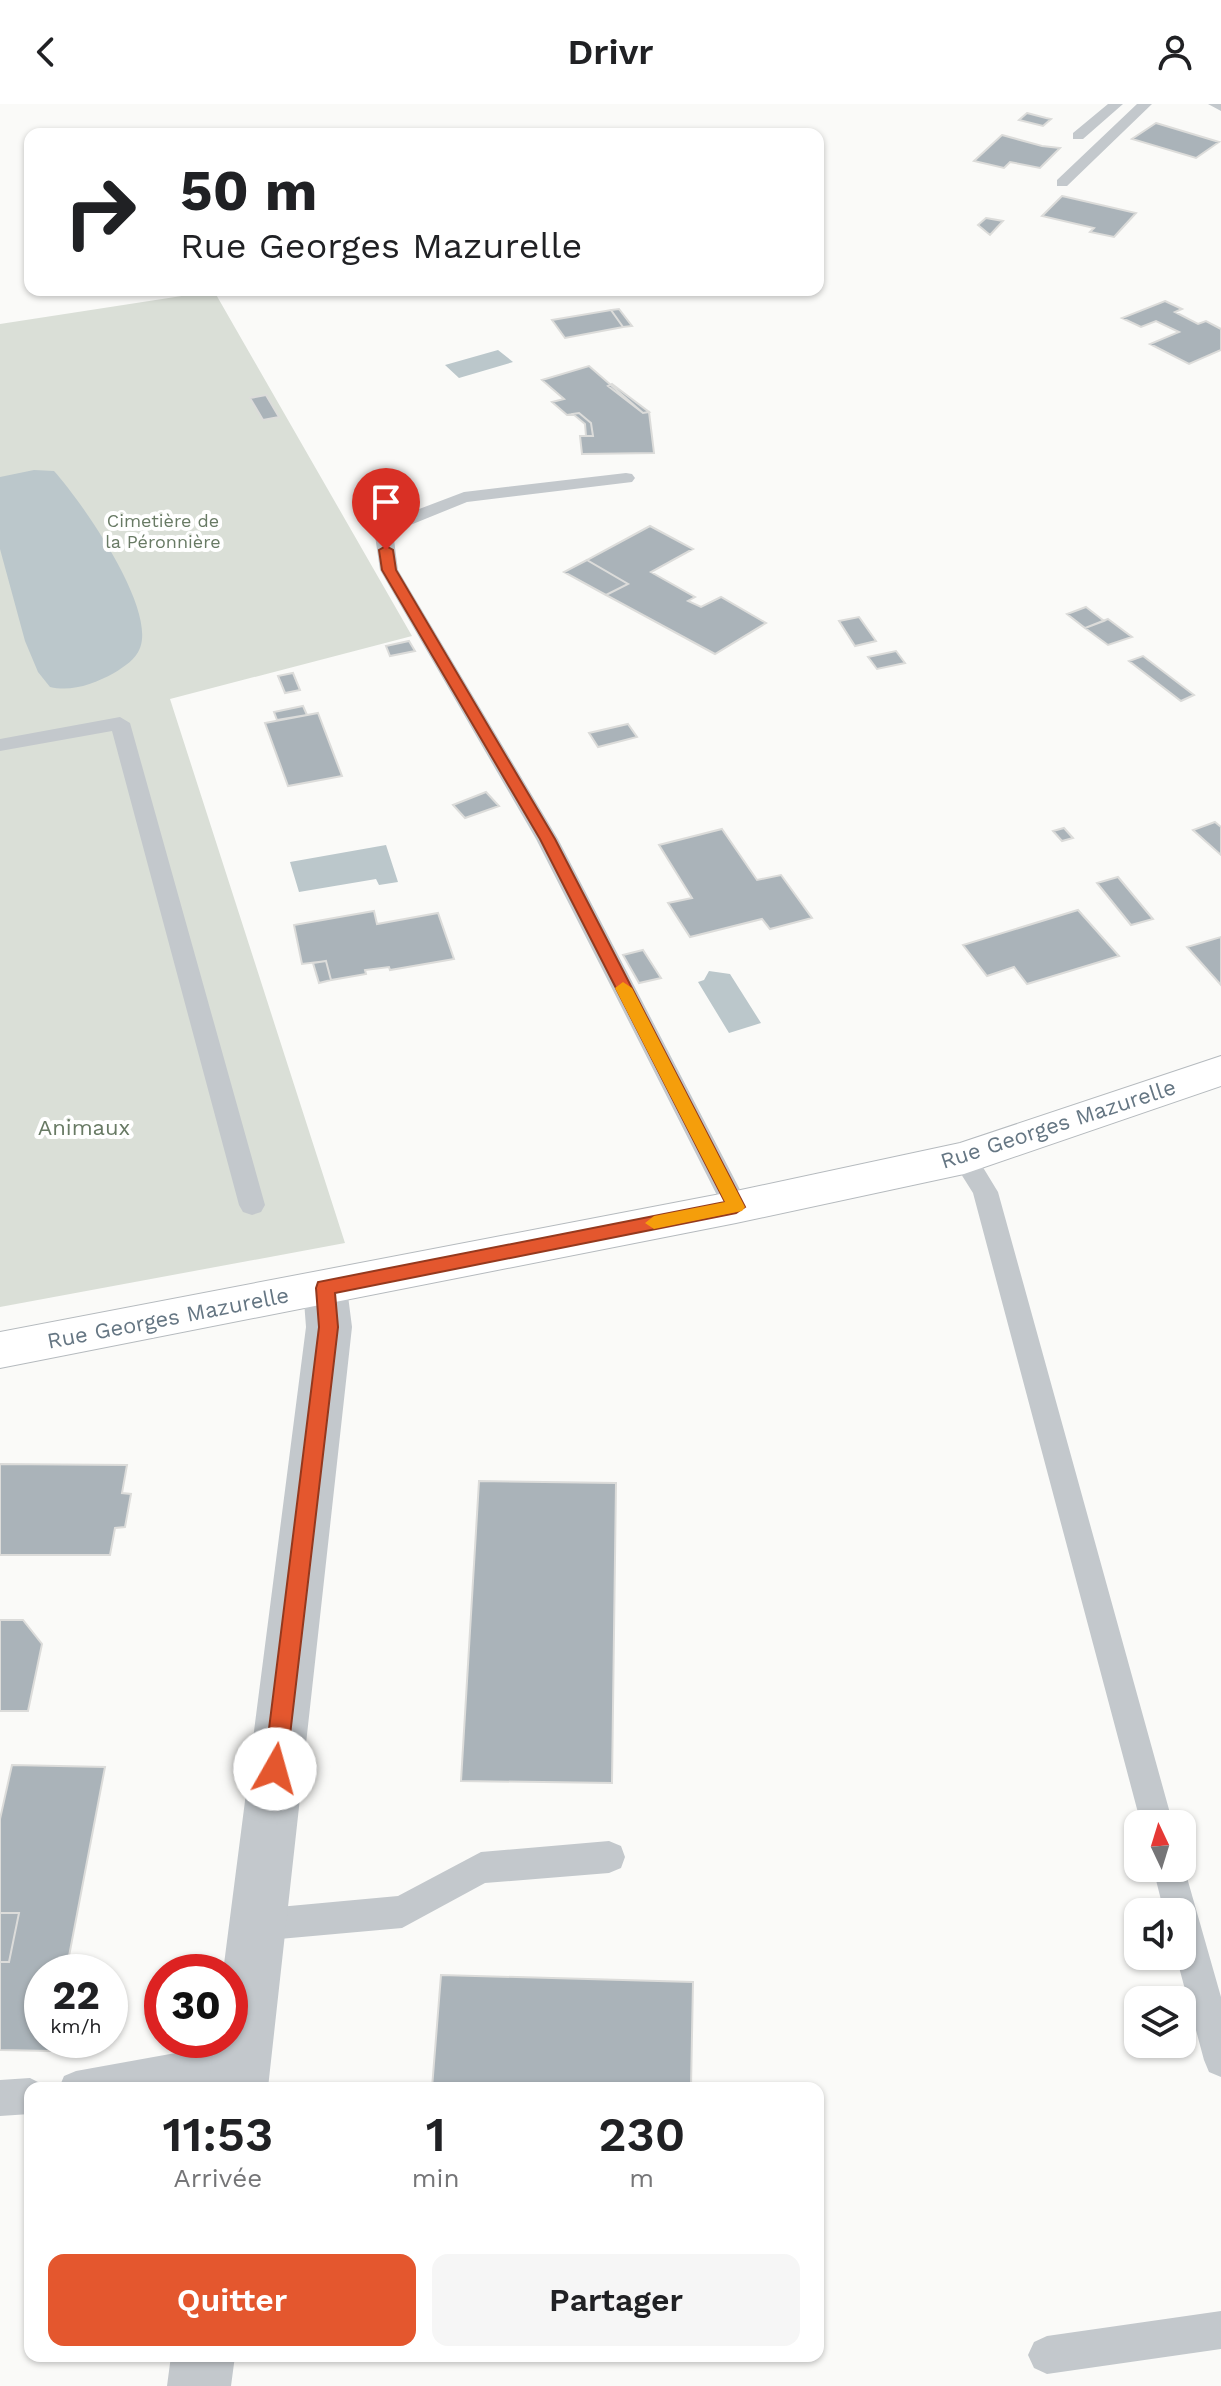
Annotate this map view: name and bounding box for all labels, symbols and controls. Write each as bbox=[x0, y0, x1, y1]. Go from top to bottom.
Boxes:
icon: back bbox=[24, 30, 68, 74]
icon: person bbox=[1153, 30, 1197, 74]
text: Drivr bbox=[568, 31, 653, 73]
text: 50 m bbox=[180, 158, 317, 224]
icon: right bbox=[48, 160, 152, 264]
text: Rue Georges Mazurelle bbox=[180, 225, 582, 267]
pin bbox=[352, 468, 420, 550]
icon: arrive bbox=[364, 480, 408, 524]
park label: Cimetière de la Péronnière bbox=[105, 510, 221, 552]
street label: Rue Georges Mazurelle bbox=[937, 1074, 1179, 1174]
park label: Animaux bbox=[38, 1115, 130, 1140]
street label: Rue Georges Mazurelle bbox=[45, 1282, 291, 1354]
position arrow bbox=[233, 1727, 317, 1811]
north arrow bbox=[1124, 1810, 1196, 1882]
map controls bbox=[1124, 1810, 1196, 2058]
button: sound bbox=[1124, 1898, 1196, 1970]
speed limit sign: 30 bbox=[144, 1954, 248, 2058]
text: 22 bbox=[52, 1972, 100, 2019]
button: layers bbox=[1124, 1986, 1196, 2058]
text: km/h bbox=[50, 2014, 102, 2038]
text: 11:53 bbox=[163, 2106, 273, 2163]
text: 1 bbox=[426, 2106, 446, 2163]
text: 230 bbox=[598, 2106, 685, 2163]
text: Arrivée bbox=[173, 2163, 262, 2193]
text: min bbox=[412, 2163, 460, 2193]
text: m bbox=[629, 2163, 654, 2193]
button: Quitter bbox=[48, 2254, 416, 2346]
button: Partager bbox=[432, 2254, 800, 2346]

